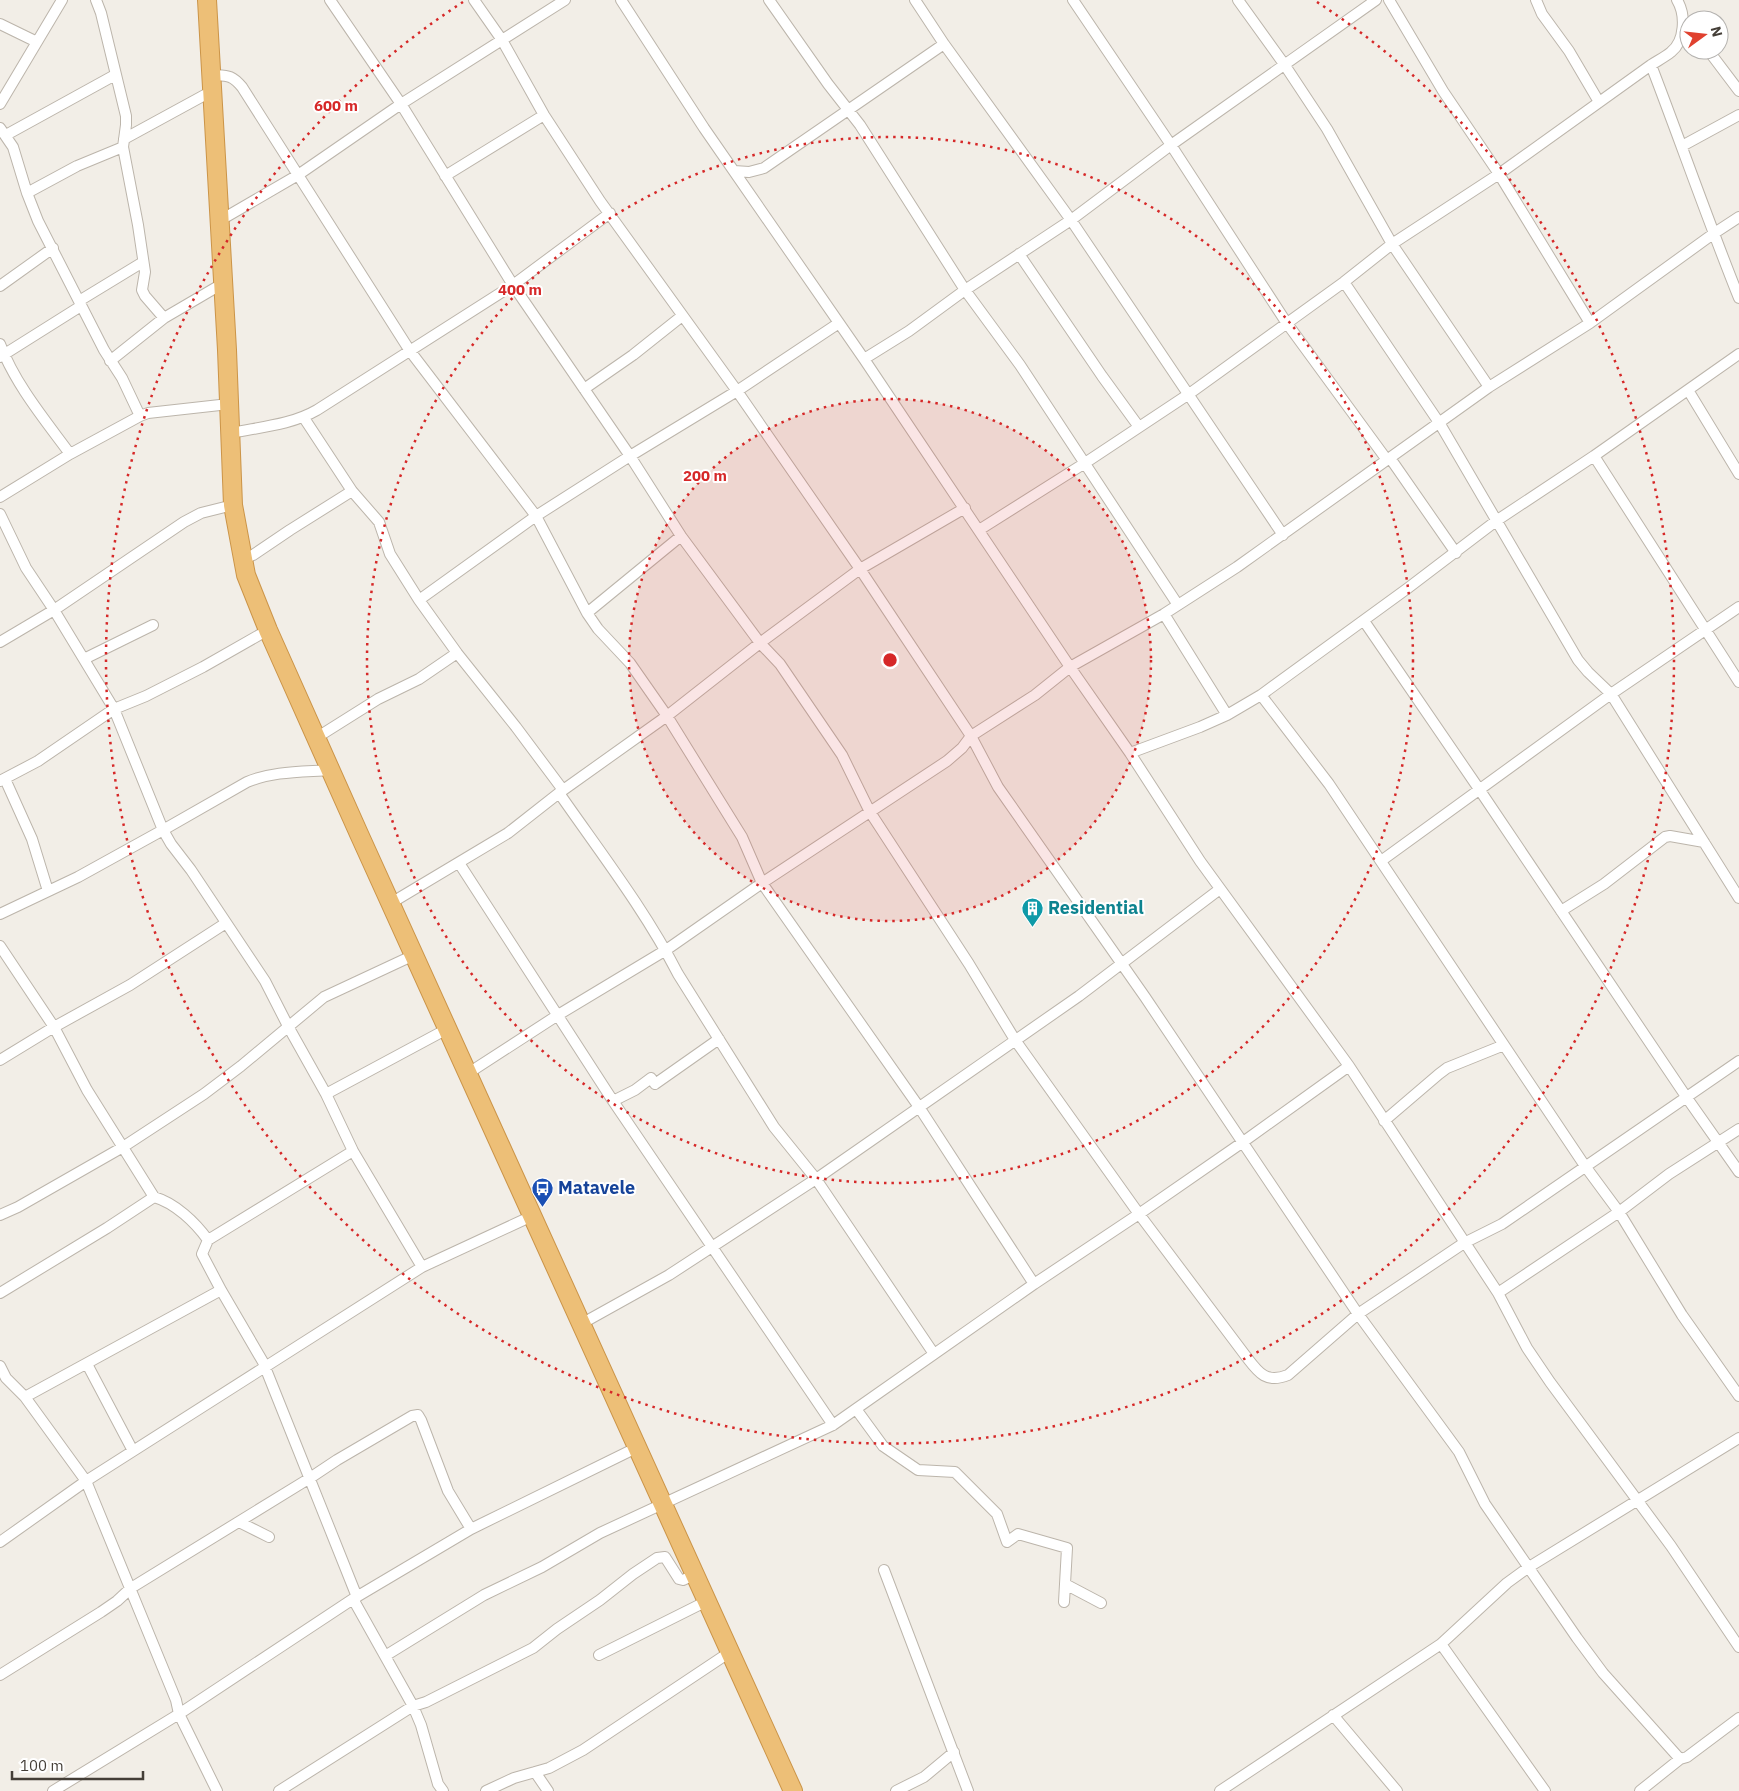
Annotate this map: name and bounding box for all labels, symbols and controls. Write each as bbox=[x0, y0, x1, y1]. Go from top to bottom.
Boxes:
north arrow bbox=[1679, 10, 1729, 60]
text: N bbox=[1707, 24, 1727, 39]
text: 600 m bbox=[314, 96, 358, 115]
text: 400 m bbox=[498, 280, 542, 299]
text: 200 m bbox=[683, 466, 727, 485]
centre of rings bbox=[881, 651, 899, 669]
building icon: Residential bbox=[1020, 896, 1044, 927]
place label: Residential bbox=[1048, 896, 1144, 919]
bus stop icon: Matavele bbox=[530, 1176, 554, 1207]
place label: Matavele bbox=[558, 1176, 635, 1199]
scale bar bbox=[12, 1748, 144, 1780]
text: 100 m bbox=[20, 1756, 64, 1775]

